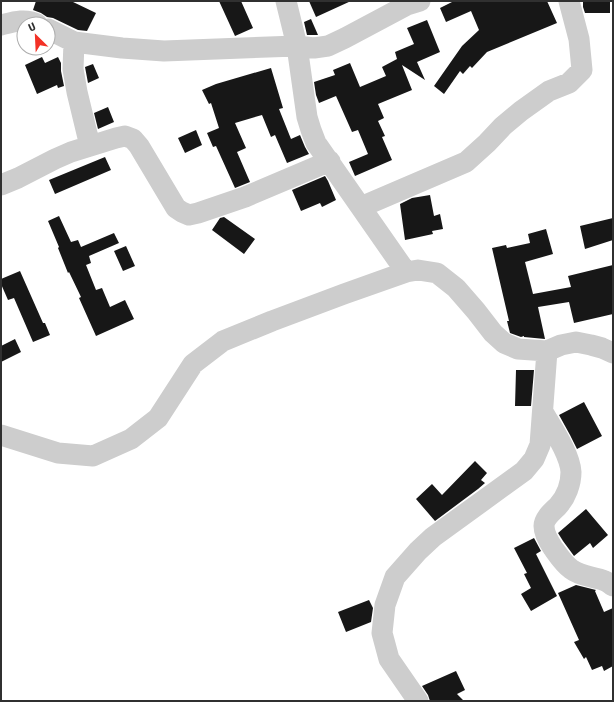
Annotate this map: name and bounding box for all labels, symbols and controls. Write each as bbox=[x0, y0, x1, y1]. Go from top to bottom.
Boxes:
north arrow bbox=[16, 16, 56, 56]
text: U bbox=[27, 20, 38, 35]

